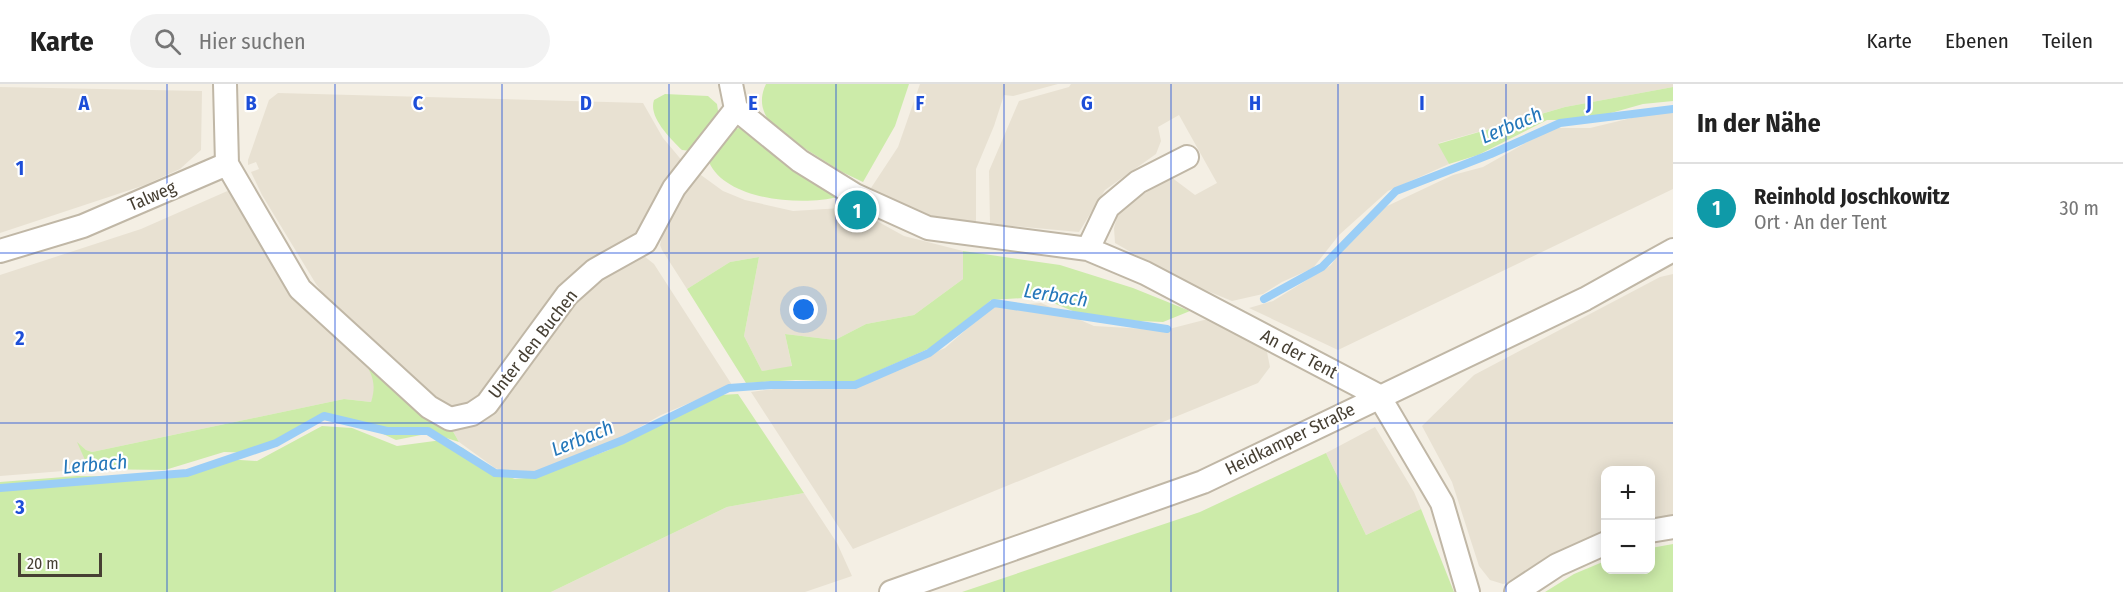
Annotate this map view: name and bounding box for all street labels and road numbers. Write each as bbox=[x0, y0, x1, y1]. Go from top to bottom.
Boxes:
street label: Talweg bbox=[125, 176, 180, 216]
street label: Unter den Buchen bbox=[484, 285, 582, 403]
street label: An der Tent bbox=[1257, 325, 1341, 383]
street label: Heidkamper Straße bbox=[1222, 398, 1359, 480]

